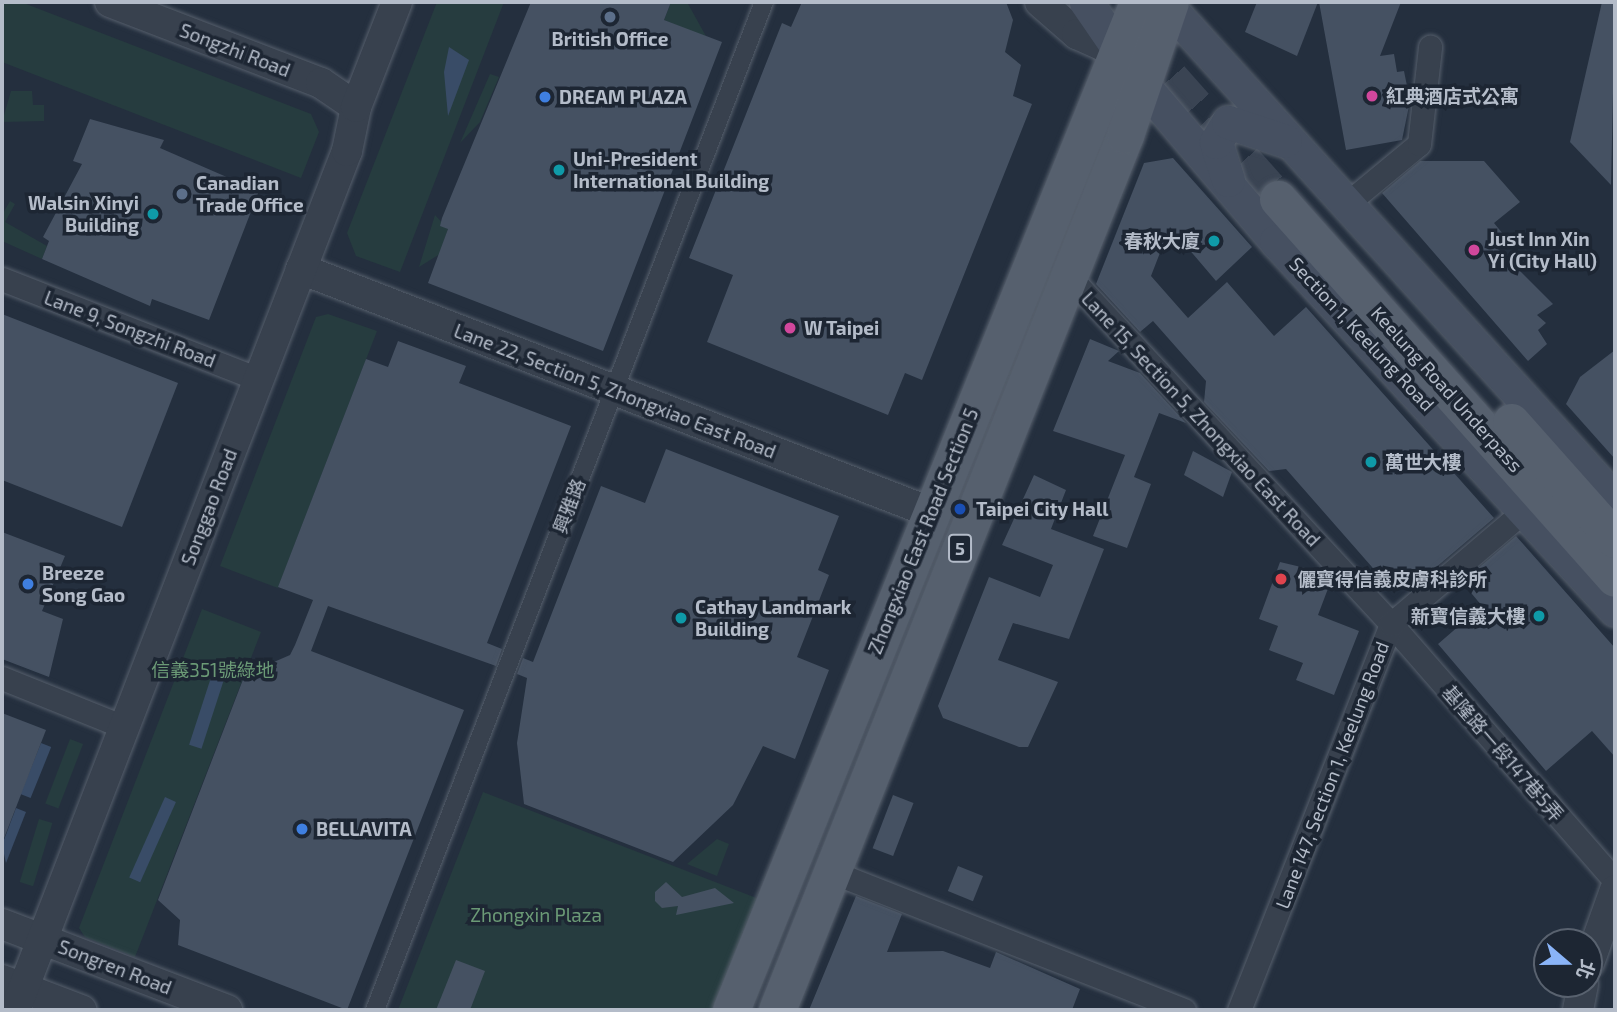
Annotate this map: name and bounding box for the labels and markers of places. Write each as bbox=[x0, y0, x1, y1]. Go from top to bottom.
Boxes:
marker: British Office bbox=[602, 9, 618, 25]
place label: British Office bbox=[552, 28, 668, 50]
place label: 紅典酒店式公寓 bbox=[1386, 85, 1519, 107]
place label: DREAM PLAZA bbox=[559, 86, 687, 108]
marker: 紅典酒店式公寓 bbox=[1364, 88, 1380, 104]
marker: DREAM PLAZA bbox=[537, 89, 553, 105]
place label: Uni-President International Building bbox=[573, 148, 770, 192]
marker: Uni-President International Building bbox=[551, 162, 567, 178]
place label: Canadian Trade Office bbox=[196, 172, 304, 216]
marker: Canadian Trade Office bbox=[174, 186, 190, 202]
place label: Walsin Xinyi Building bbox=[28, 192, 139, 236]
marker: Walsin Xinyi Building bbox=[145, 206, 161, 222]
place label: Just Inn Xin Yi (City Hall) bbox=[1488, 228, 1597, 272]
place label: 春秋大廈 bbox=[1124, 230, 1200, 252]
marker: 春秋大廈 bbox=[1206, 233, 1222, 249]
marker: Just Inn Xin Yi (City Hall) bbox=[1466, 242, 1482, 258]
place label: W Taipei bbox=[804, 317, 880, 339]
marker: W Taipei bbox=[782, 320, 798, 336]
place label: 萬世大樓 bbox=[1385, 451, 1461, 473]
marker: 萬世大樓 bbox=[1363, 454, 1379, 470]
place label: Taipei City Hall bbox=[976, 498, 1109, 520]
marker: Taipei City Hall bbox=[950, 499, 970, 519]
place label: Breeze Song Gao bbox=[42, 562, 125, 606]
place label: 儷寶得信義皮膚科診所 bbox=[1297, 568, 1487, 590]
marker: 儷寶得信義皮膚科診所 bbox=[1271, 569, 1291, 589]
marker: Breeze Song Gao bbox=[20, 576, 36, 592]
place label: Cathay Landmark Building bbox=[695, 596, 852, 640]
place label: 新寶信義大樓 bbox=[1411, 605, 1525, 627]
marker: 新寶信義大樓 bbox=[1531, 608, 1547, 624]
marker: Cathay Landmark Building bbox=[673, 610, 689, 626]
place label: BELLAVITA bbox=[316, 818, 412, 840]
marker: BELLAVITA bbox=[294, 821, 310, 837]

